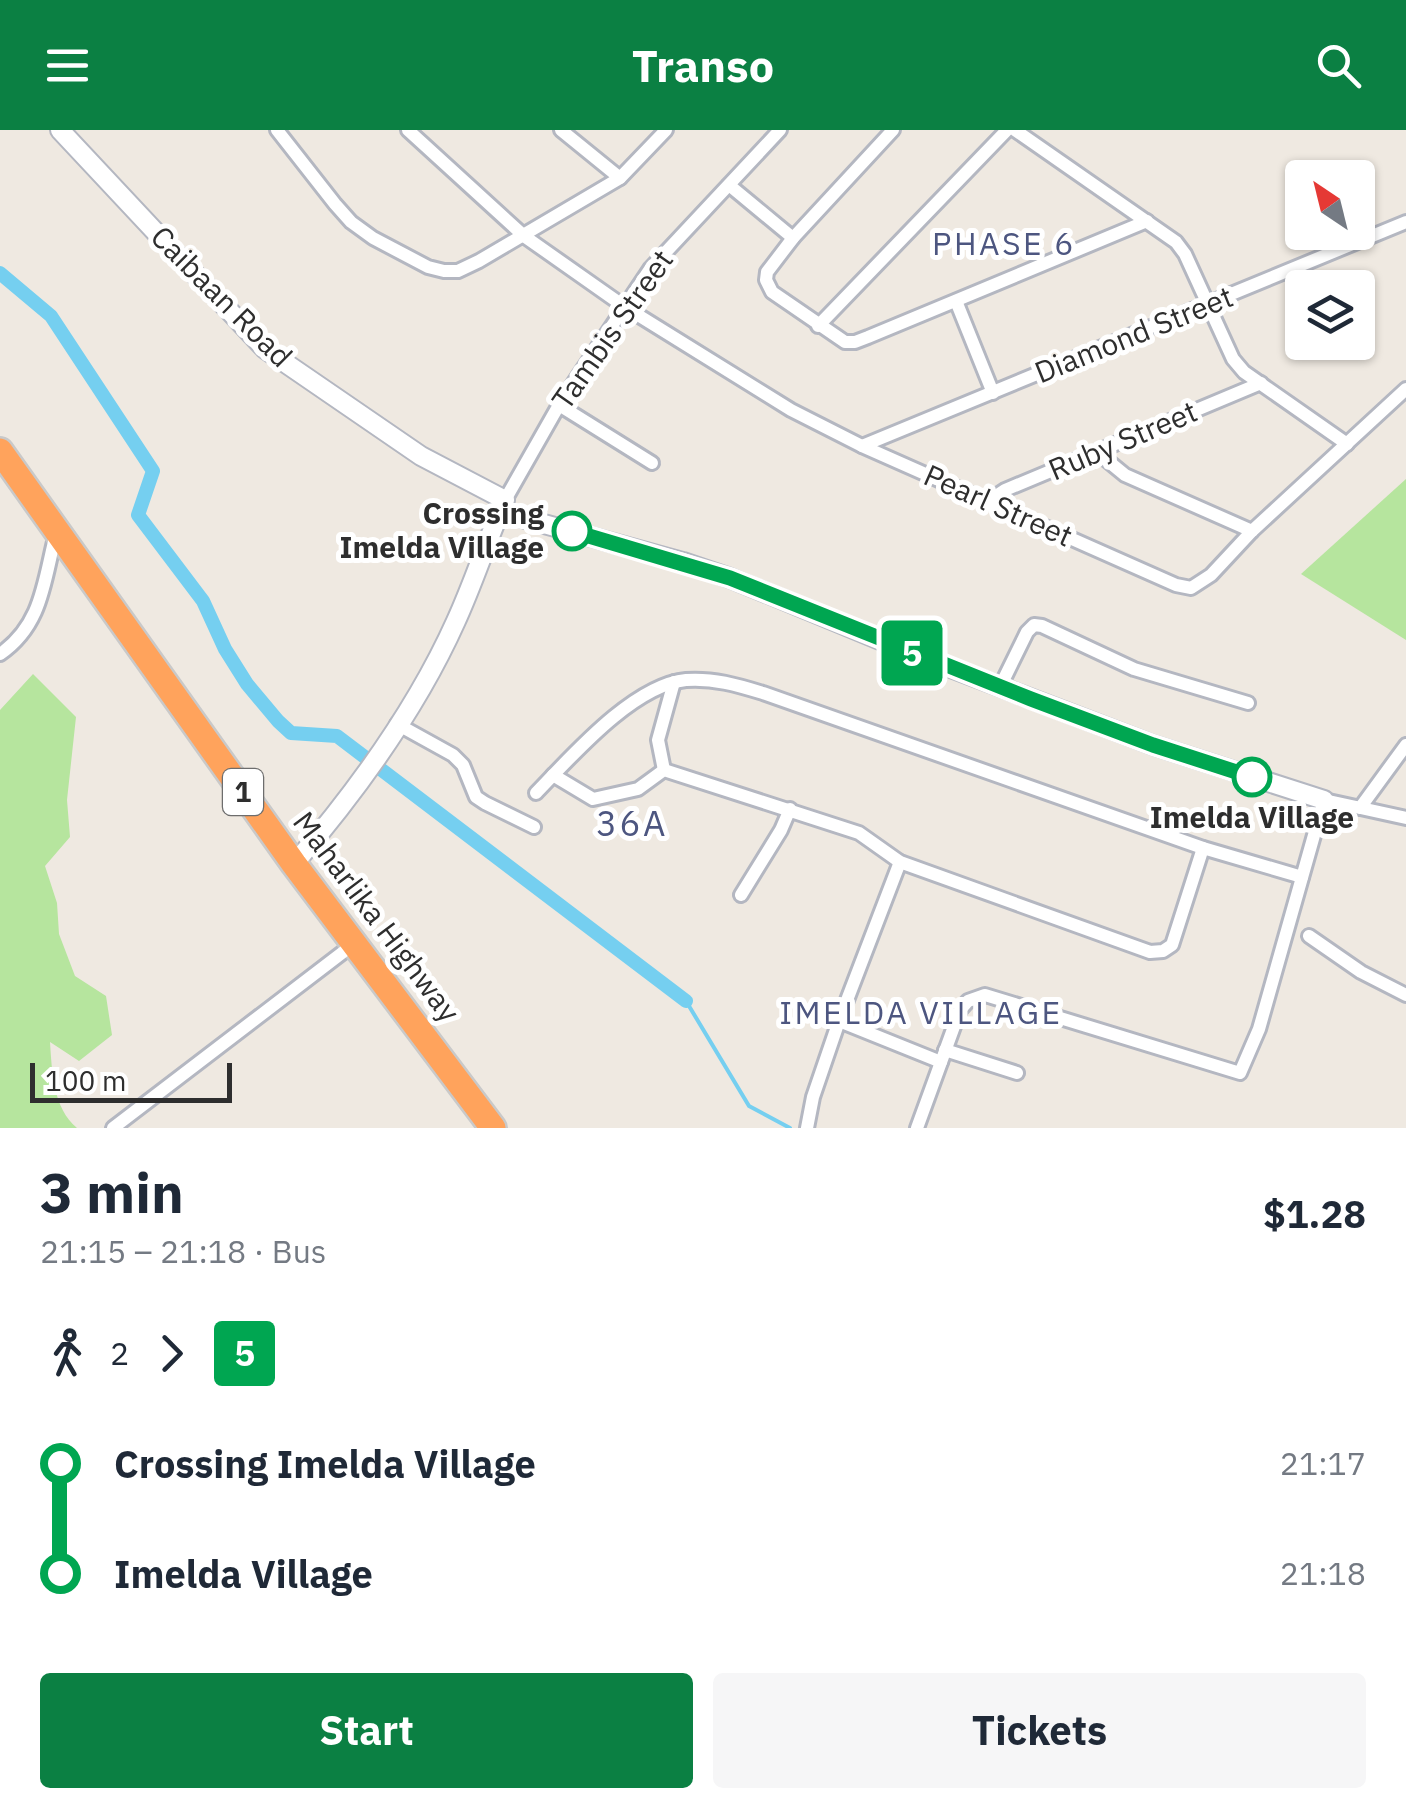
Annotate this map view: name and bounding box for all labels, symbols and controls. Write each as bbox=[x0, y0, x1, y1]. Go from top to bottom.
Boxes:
text: Transo bbox=[632, 36, 774, 94]
icon: menu bbox=[40, 38, 95, 93]
icon: search bbox=[1311, 38, 1366, 93]
north arrow bbox=[1285, 160, 1375, 250]
map controls bbox=[1285, 160, 1375, 360]
street label: Caibaan Road bbox=[143, 217, 301, 375]
district label: PHASE 6 bbox=[932, 222, 1076, 264]
street label: Tambis Street bbox=[542, 242, 681, 417]
button: layers bbox=[1285, 270, 1375, 360]
street label: Diamond Street bbox=[1029, 276, 1238, 391]
street label: Ruby Street bbox=[1042, 391, 1203, 488]
street label: Pearl Street bbox=[918, 455, 1079, 555]
place label: Crossing Imelda Village bbox=[340, 493, 544, 566]
marker: Crossing Imelda Village bbox=[553, 512, 591, 550]
line badge: 5 bbox=[880, 620, 944, 686]
text: 5 bbox=[901, 630, 923, 676]
marker: Imelda Village bbox=[1233, 758, 1271, 796]
road number: 1 bbox=[223, 769, 263, 815]
place label: Imelda Village bbox=[1150, 797, 1354, 836]
district label: 36A bbox=[596, 800, 668, 846]
street label: Maharlika Highway bbox=[285, 803, 469, 1029]
district label: IMELDA VILLAGE bbox=[779, 991, 1063, 1033]
scale bar bbox=[30, 1058, 232, 1103]
text: 100 m bbox=[45, 1062, 126, 1099]
text: 3 min bbox=[40, 1157, 184, 1228]
text: $1.28 bbox=[1263, 1189, 1366, 1238]
text: 21:15 – 21:18 · Bus bbox=[40, 1230, 326, 1272]
icon: walk bbox=[40, 1326, 95, 1381]
icon: forward bbox=[144, 1326, 199, 1381]
text: 5 bbox=[234, 1330, 255, 1376]
text: 2 bbox=[110, 1332, 129, 1374]
text: Crossing Imelda Village bbox=[114, 1439, 536, 1488]
text: 21:17 bbox=[1280, 1442, 1366, 1484]
text: Imelda Village bbox=[114, 1549, 373, 1598]
text: 21:18 bbox=[1280, 1552, 1366, 1594]
button: Start bbox=[40, 1673, 693, 1788]
button: Tickets bbox=[713, 1673, 1366, 1788]

